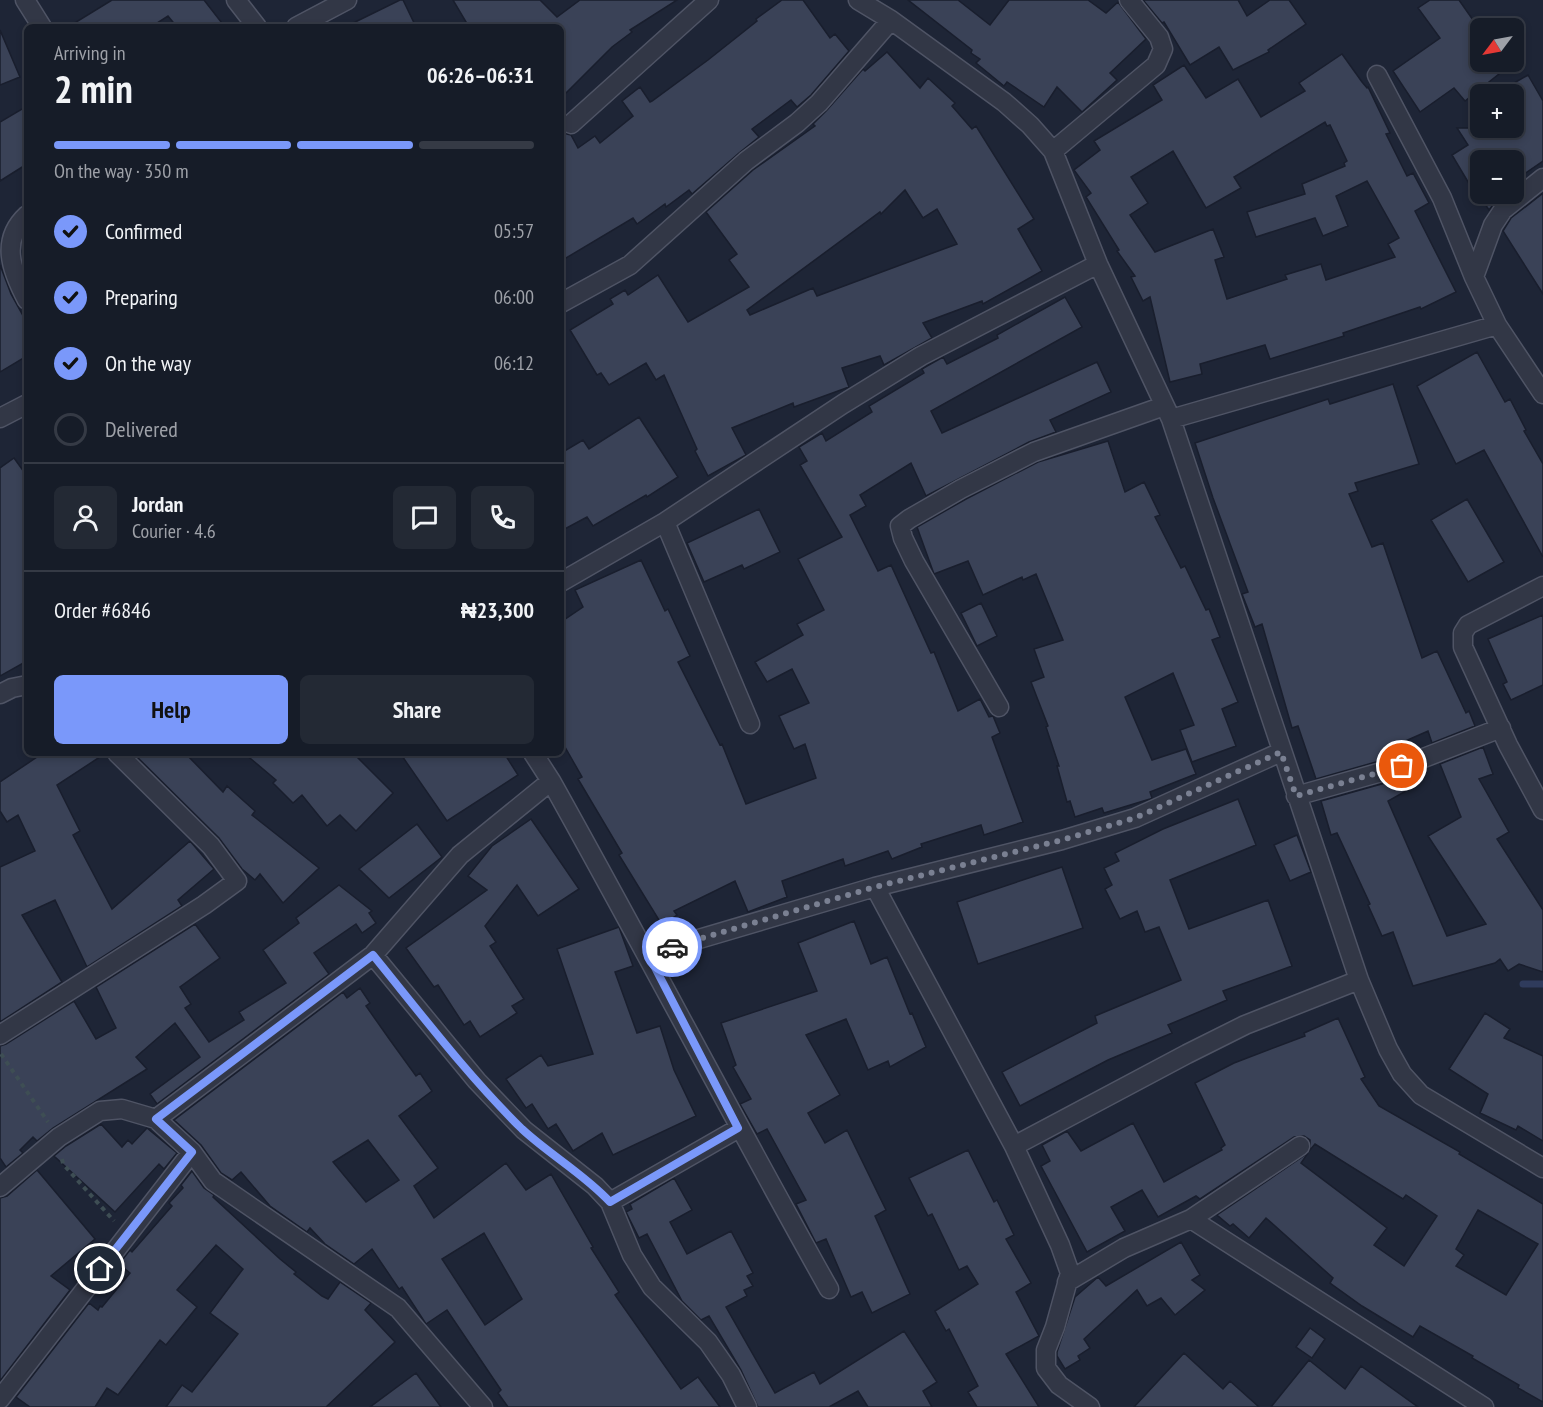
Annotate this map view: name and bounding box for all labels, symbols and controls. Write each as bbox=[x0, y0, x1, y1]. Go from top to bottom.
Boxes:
north arrow bbox=[1470, 18, 1524, 72]
map controls bbox=[1470, 18, 1524, 204]
text: Arriving in bbox=[54, 40, 126, 66]
text: 06:26–06:31 bbox=[427, 61, 534, 89]
text: 2 min bbox=[54, 63, 133, 114]
button: + bbox=[1470, 84, 1524, 138]
button: − bbox=[1470, 150, 1524, 204]
text: On the way · 350 m bbox=[54, 158, 189, 184]
icon: check bbox=[54, 215, 87, 248]
text: Confirmed bbox=[105, 217, 182, 245]
text: 05:57 bbox=[494, 218, 534, 244]
icon: check bbox=[54, 281, 87, 314]
text: Preparing bbox=[105, 283, 178, 311]
text: 06:00 bbox=[494, 284, 534, 310]
icon: check bbox=[54, 347, 87, 380]
text: On the way bbox=[105, 349, 191, 377]
text: 06:12 bbox=[494, 350, 534, 376]
text: Delivered bbox=[105, 415, 178, 443]
button: person bbox=[54, 486, 117, 549]
button: chat bbox=[393, 486, 456, 549]
button: phone bbox=[471, 486, 534, 549]
text: Jordan bbox=[132, 490, 183, 518]
text: Courier · 4.6 bbox=[132, 518, 216, 544]
text: Order #6846 bbox=[54, 596, 151, 624]
text: ₦23,300 bbox=[461, 596, 534, 624]
button: Help bbox=[54, 675, 288, 744]
button: Share bbox=[300, 675, 534, 744]
pin bbox=[1376, 740, 1427, 791]
icon: bag bbox=[1385, 749, 1418, 782]
courier bbox=[642, 917, 702, 977]
icon: car bbox=[656, 931, 689, 964]
pin bbox=[74, 1243, 125, 1294]
icon: home bbox=[83, 1252, 116, 1285]

